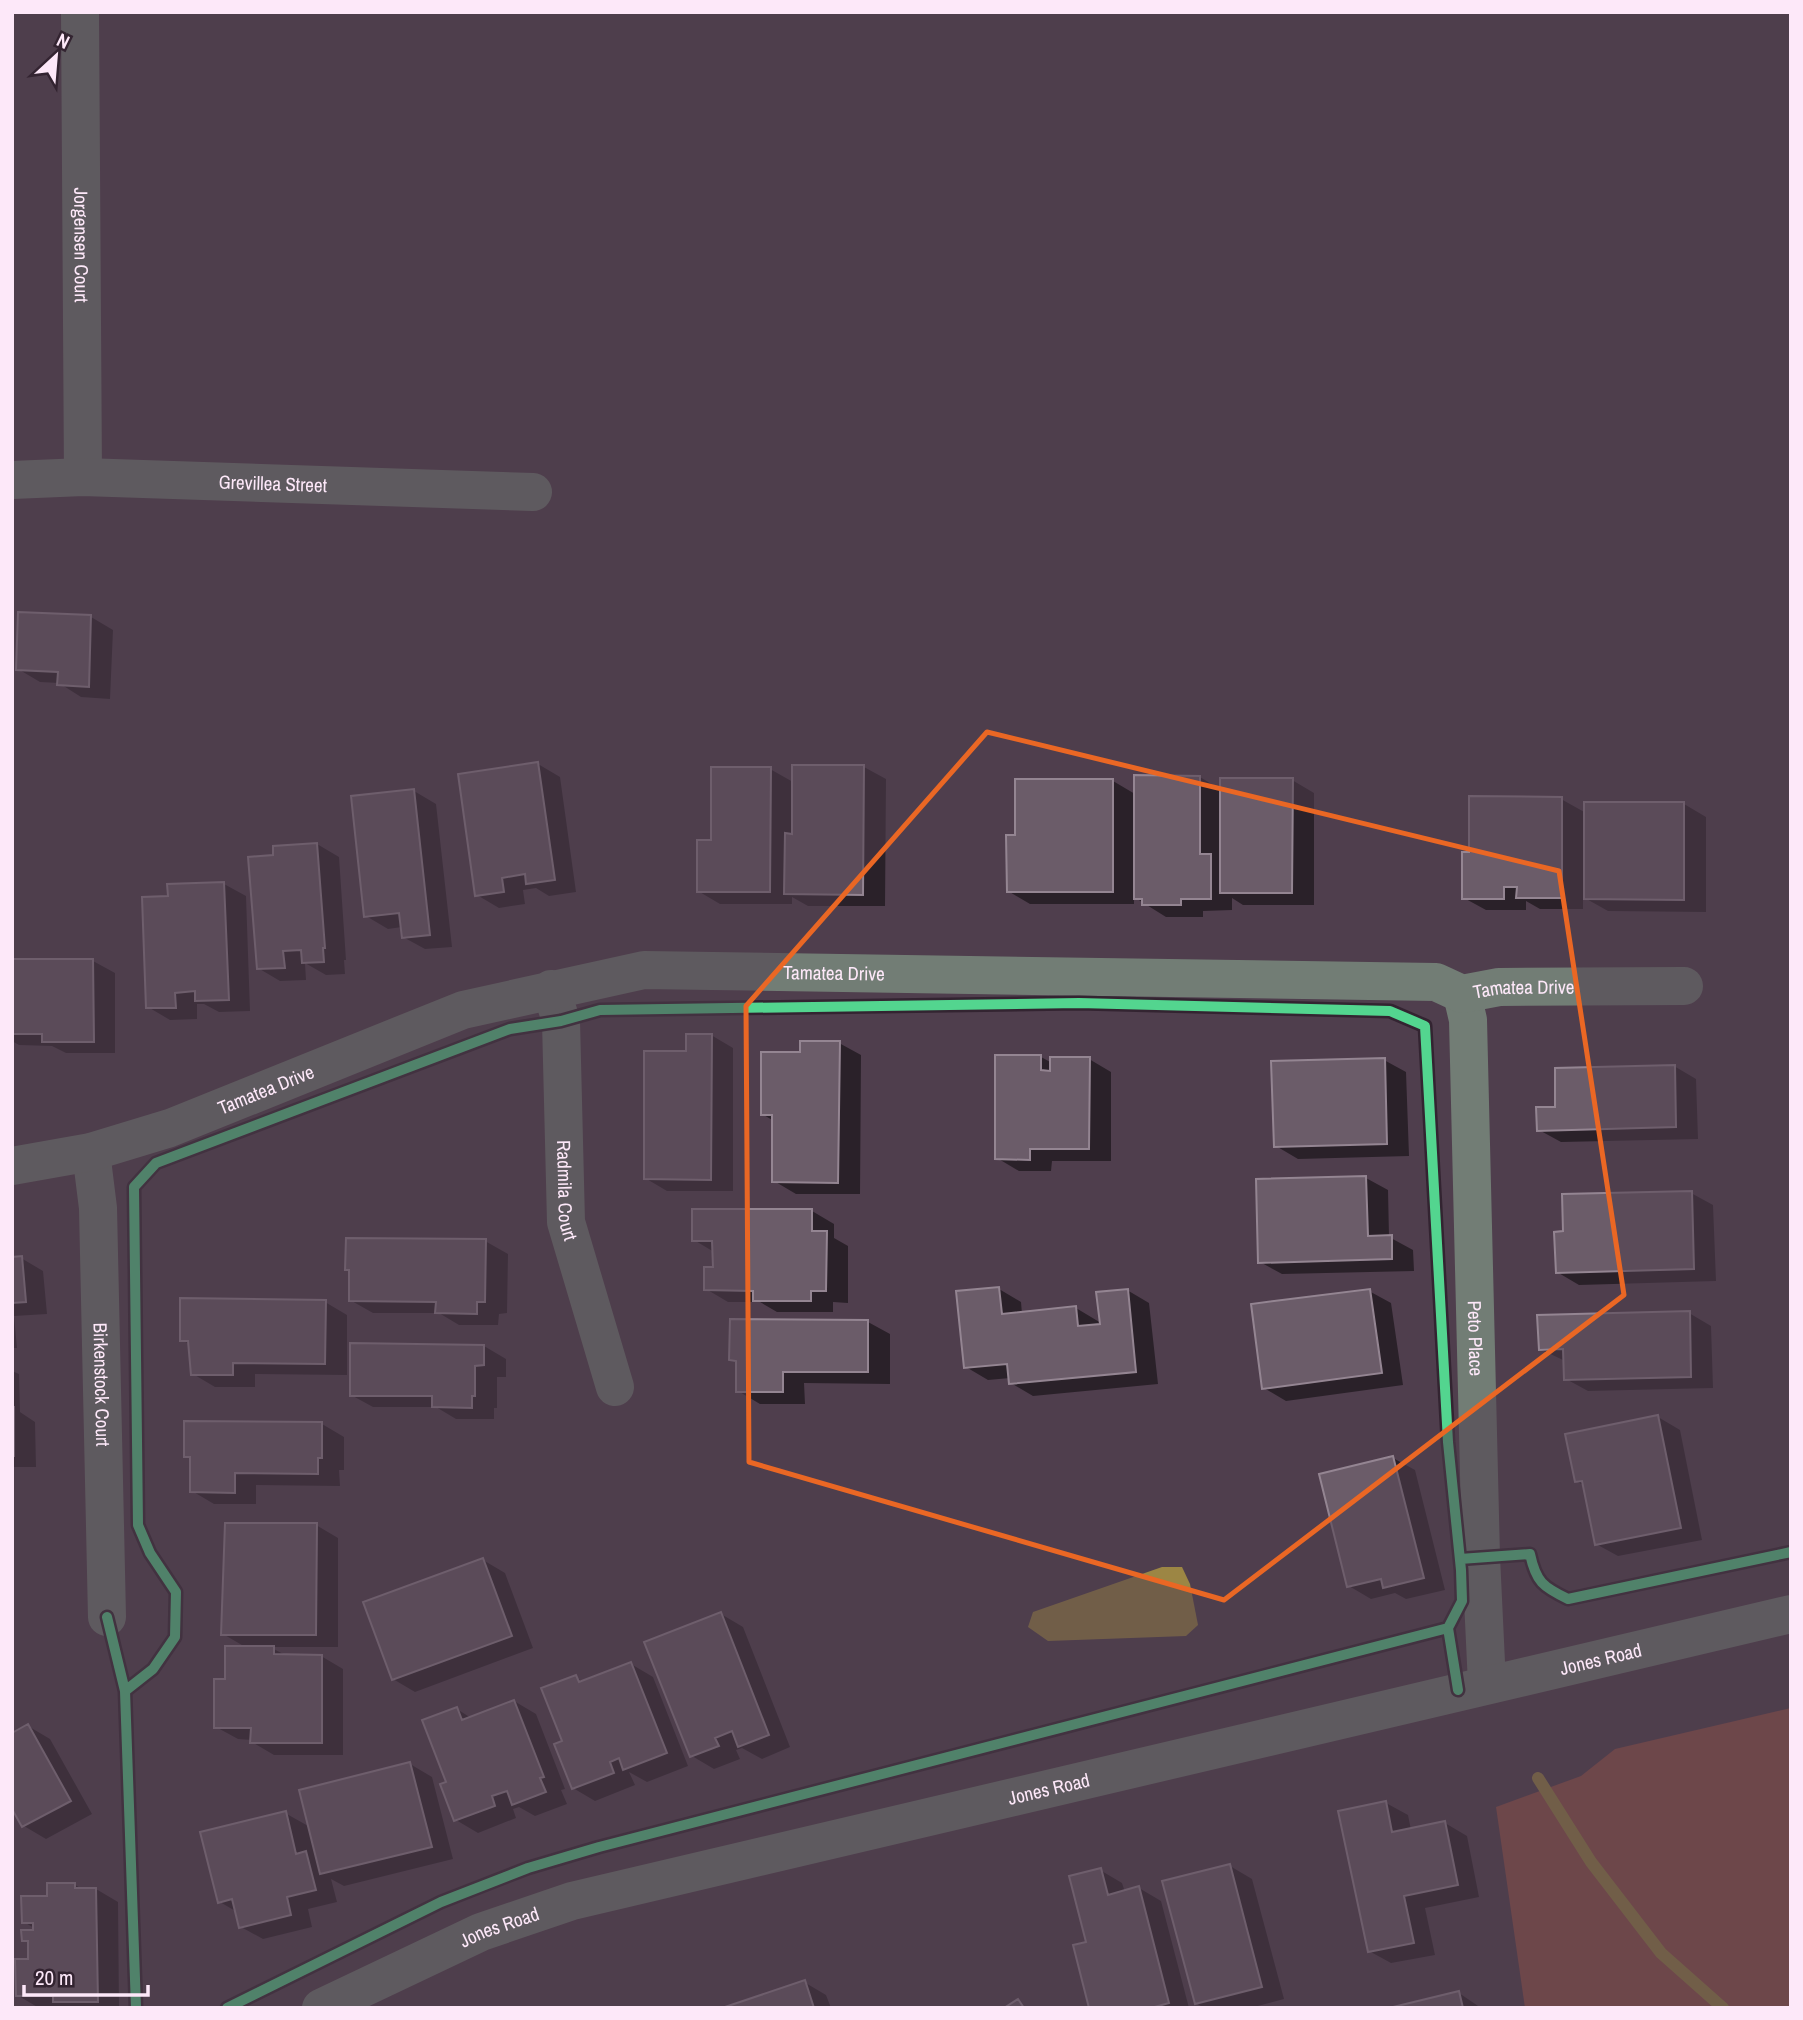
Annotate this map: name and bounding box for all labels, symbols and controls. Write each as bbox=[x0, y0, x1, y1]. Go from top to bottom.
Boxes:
north arrow bbox=[21, 21, 91, 91]
text: N bbox=[53, 27, 74, 55]
street label: Jorgensen Court bbox=[68, 187, 95, 303]
street label: Grevillea Street bbox=[218, 469, 328, 498]
street label: Tamatea Drive bbox=[783, 959, 885, 987]
street label: Tamatea Drive bbox=[1471, 974, 1575, 1005]
street label: Tamatea Drive bbox=[214, 1058, 318, 1121]
street label: Radmila Court bbox=[551, 1140, 584, 1244]
street label: Peto Place bbox=[1462, 1300, 1490, 1376]
street label: Birkenstock Court bbox=[88, 1322, 116, 1447]
street label: Jones Road bbox=[1557, 1637, 1644, 1681]
street label: Jones Road bbox=[1005, 1767, 1092, 1811]
street label: Jones Road bbox=[455, 1900, 542, 1954]
scale bar bbox=[24, 1954, 149, 1998]
text: 20 m bbox=[35, 1963, 73, 1992]

